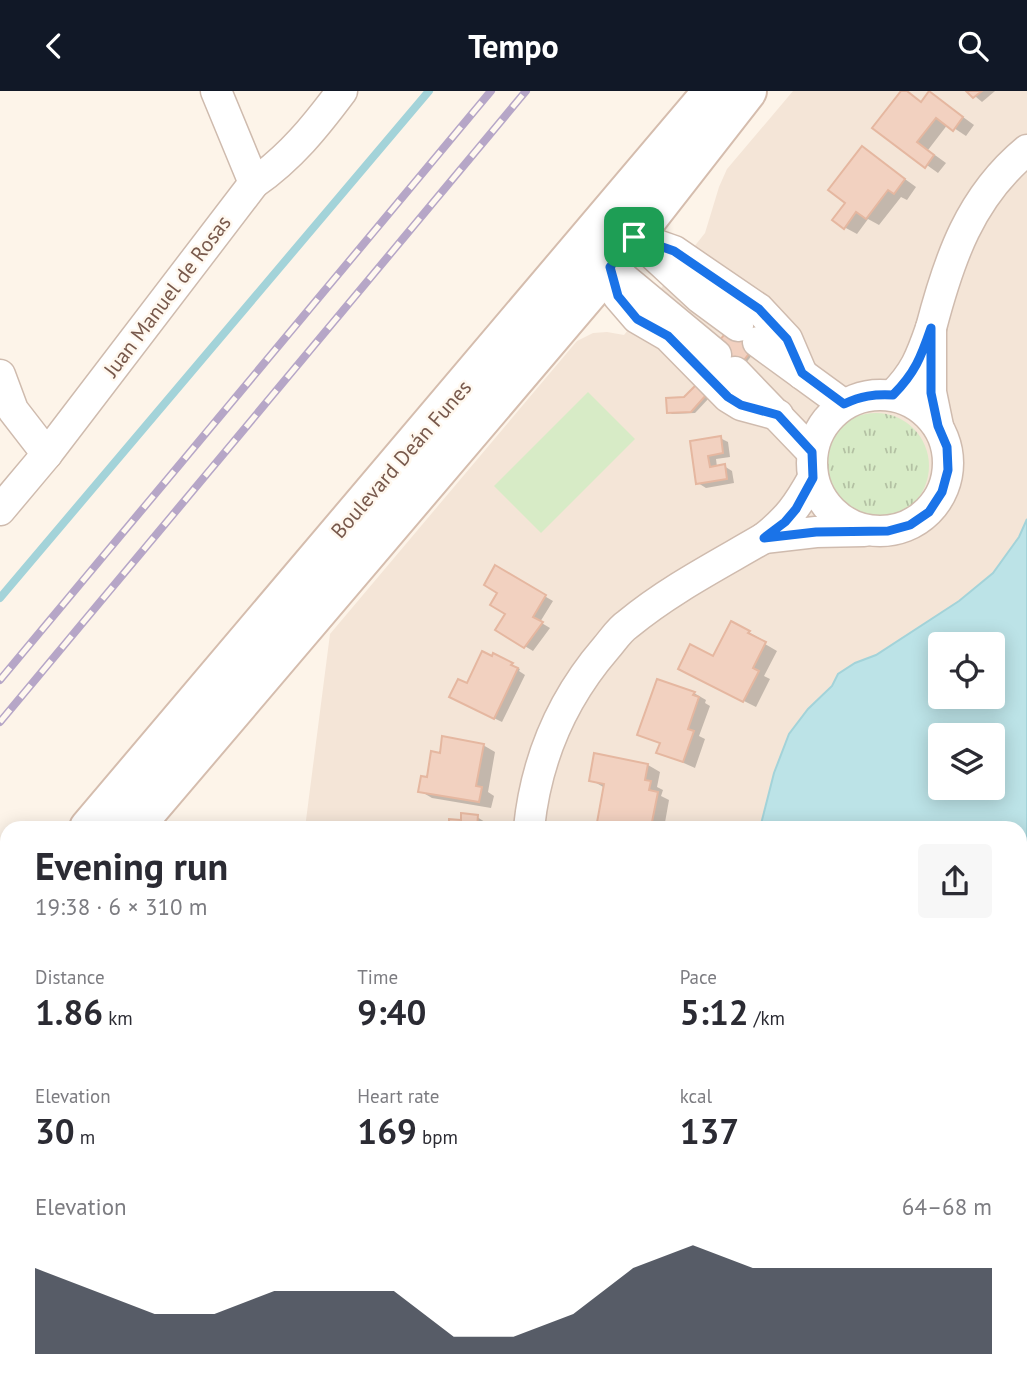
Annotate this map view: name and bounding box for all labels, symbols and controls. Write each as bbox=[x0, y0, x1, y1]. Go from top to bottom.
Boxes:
text: Tempo bbox=[468, 25, 559, 67]
icon: back bbox=[35, 27, 73, 65]
icon: search bbox=[954, 27, 992, 65]
pin bbox=[604, 207, 664, 267]
street label: Juan Manuel de Rosas bbox=[97, 210, 237, 383]
icon: arrive bbox=[615, 218, 653, 256]
street label: Boulevard Deán Funes bbox=[325, 374, 477, 544]
map controls bbox=[928, 632, 1005, 800]
button: locate bbox=[928, 632, 1005, 709]
button: layers bbox=[928, 723, 1005, 800]
text: Evening run bbox=[35, 841, 228, 890]
button: share bbox=[918, 844, 992, 918]
text: 19:38 · 6 × 310 m bbox=[35, 892, 207, 921]
text: Distance bbox=[35, 965, 105, 989]
text: Time bbox=[357, 965, 398, 989]
text: Pace bbox=[680, 965, 717, 989]
text: 1.86 bbox=[35, 989, 103, 1035]
text: 9:40 bbox=[357, 989, 426, 1035]
text: 5:12 bbox=[680, 989, 749, 1035]
text: km bbox=[103, 1006, 133, 1030]
text: /km bbox=[749, 1006, 785, 1030]
text: Elevation bbox=[35, 1084, 111, 1108]
text: Heart rate bbox=[357, 1084, 439, 1108]
text: kcal bbox=[680, 1084, 712, 1108]
text: 30 bbox=[35, 1108, 75, 1154]
text: 169 bbox=[357, 1108, 417, 1154]
text: 137 bbox=[680, 1108, 739, 1154]
text: m bbox=[75, 1125, 95, 1149]
text: bpm bbox=[417, 1125, 458, 1149]
text: Elevation bbox=[35, 1192, 127, 1221]
text: 64–68 m bbox=[902, 1192, 992, 1221]

